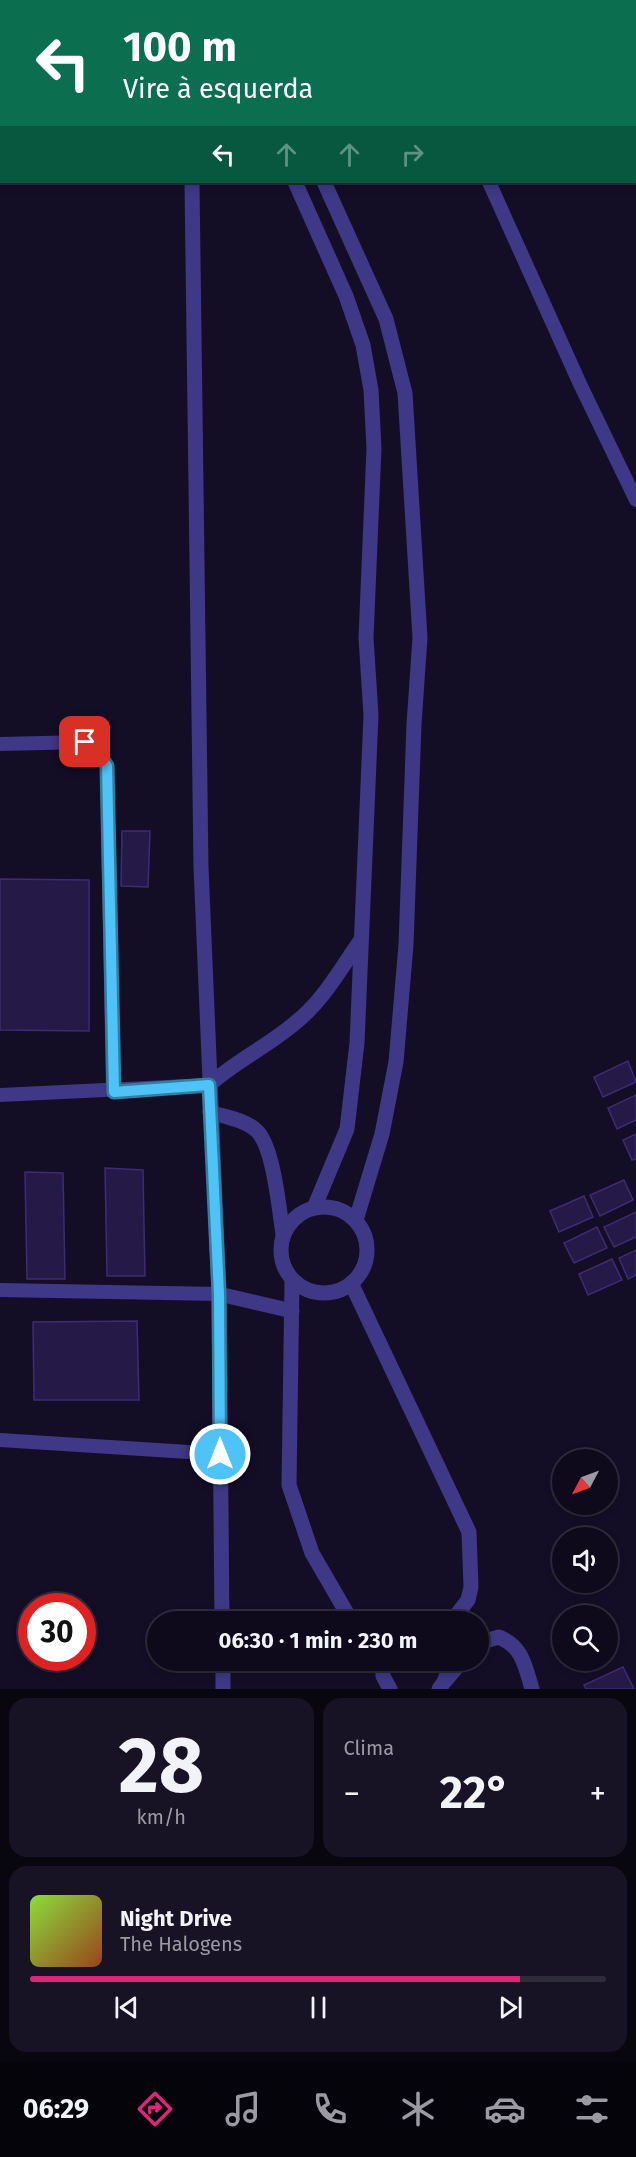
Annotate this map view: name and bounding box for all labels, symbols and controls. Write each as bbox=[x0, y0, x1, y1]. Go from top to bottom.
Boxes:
text: 100 m bbox=[123, 22, 237, 72]
icon: left bbox=[24, 24, 102, 102]
text: Vire à esquerda bbox=[123, 73, 313, 105]
icon: left bbox=[207, 138, 240, 171]
icon: ahead bbox=[270, 138, 303, 171]
icon: ahead bbox=[333, 138, 366, 171]
icon: right bbox=[396, 138, 429, 171]
pin bbox=[59, 716, 110, 767]
icon: arrive bbox=[68, 725, 101, 758]
position arrow bbox=[188, 1422, 252, 1486]
north arrow bbox=[552, 1449, 618, 1515]
map controls bbox=[552, 1449, 618, 1671]
button: sound bbox=[552, 1527, 618, 1593]
speed limit sign: 30 bbox=[18, 1593, 96, 1671]
button: search bbox=[552, 1605, 618, 1671]
text: 06:30 · 1 min · 230 m bbox=[219, 1627, 417, 1654]
text: 28 bbox=[118, 1719, 204, 1813]
text: Clima bbox=[344, 1736, 394, 1760]
text: 22° bbox=[440, 1766, 510, 1820]
text: − bbox=[344, 1774, 360, 1814]
text: + bbox=[590, 1774, 606, 1814]
text: km/h bbox=[137, 1805, 186, 1829]
text: Night Drive bbox=[120, 1905, 232, 1932]
text: The Halogens bbox=[120, 1932, 242, 1956]
icon: previous bbox=[110, 1991, 143, 2024]
icon: pause bbox=[302, 1991, 335, 2024]
icon: next bbox=[494, 1991, 527, 2024]
icon: directions bbox=[134, 2088, 176, 2130]
icon: music bbox=[222, 2088, 264, 2130]
icon: phone bbox=[309, 2088, 351, 2130]
icon: climate bbox=[397, 2088, 439, 2130]
icon: car bbox=[484, 2088, 526, 2130]
icon: filters bbox=[571, 2088, 613, 2130]
text: 06:29 bbox=[23, 2093, 89, 2125]

